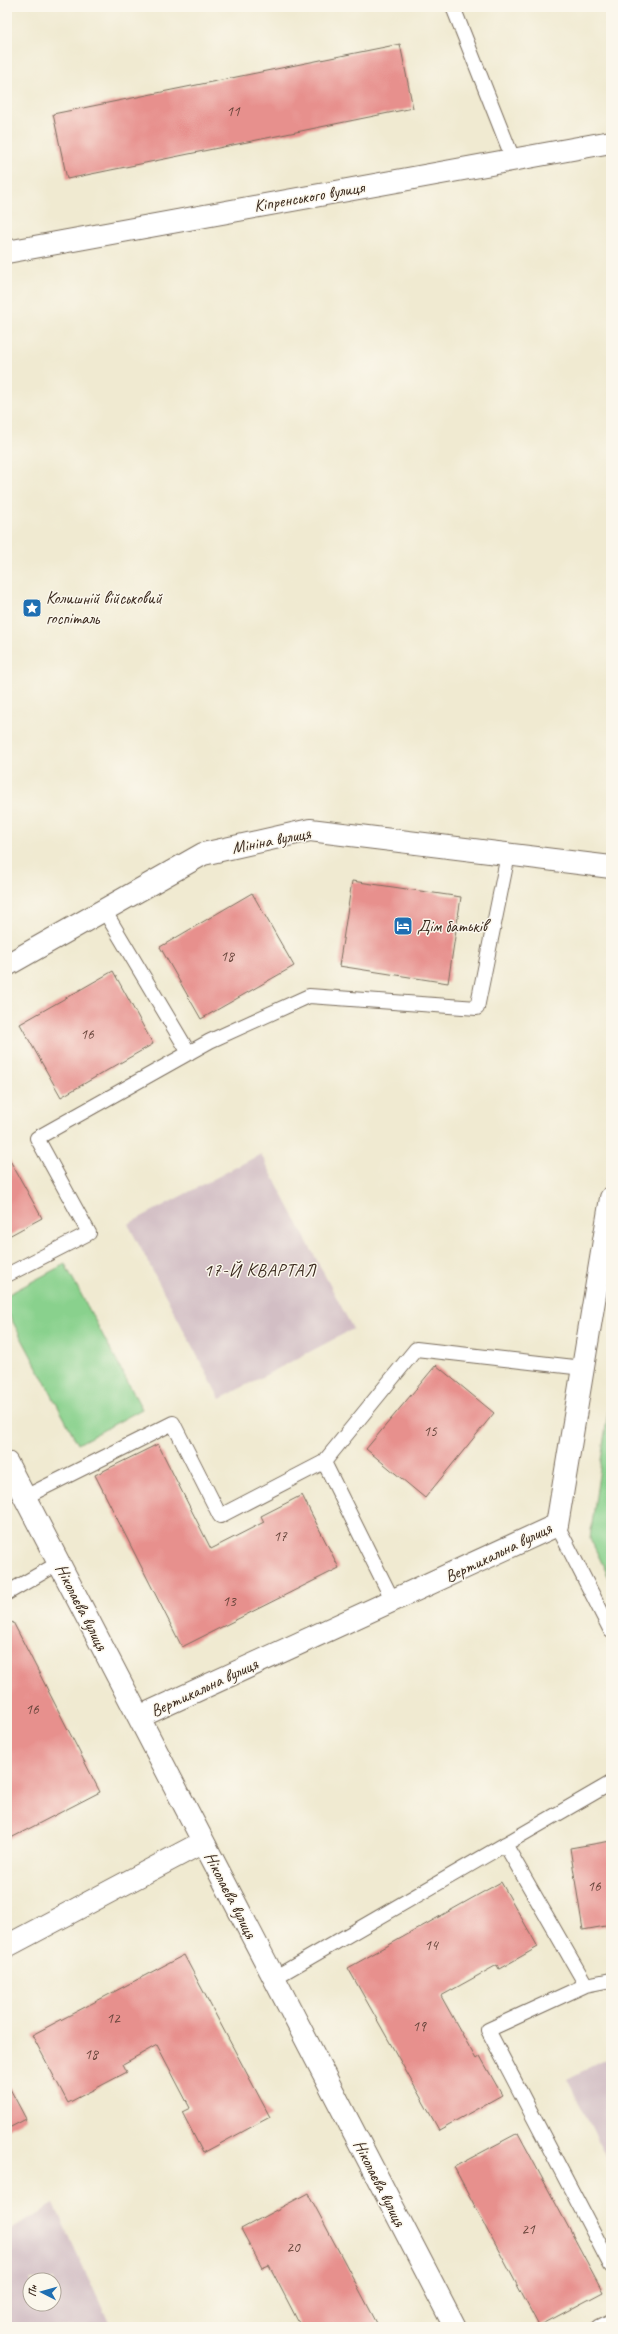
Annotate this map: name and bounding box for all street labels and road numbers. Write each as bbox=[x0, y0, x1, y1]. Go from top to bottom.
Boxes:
street label: Кіпренського вулиця bbox=[252, 176, 367, 217]
street label: Мініна вулиця bbox=[230, 822, 313, 858]
street label: Вертикальна вулиця bbox=[442, 1517, 556, 1587]
street label: Ніколаєва вулиця bbox=[51, 1560, 113, 1655]
street label: Вертикальна вулиця bbox=[147, 1653, 262, 1721]
street label: Ніколаєва вулиця bbox=[200, 1848, 262, 1943]
street label: Ніколаєва вулиця bbox=[349, 2136, 411, 2231]

